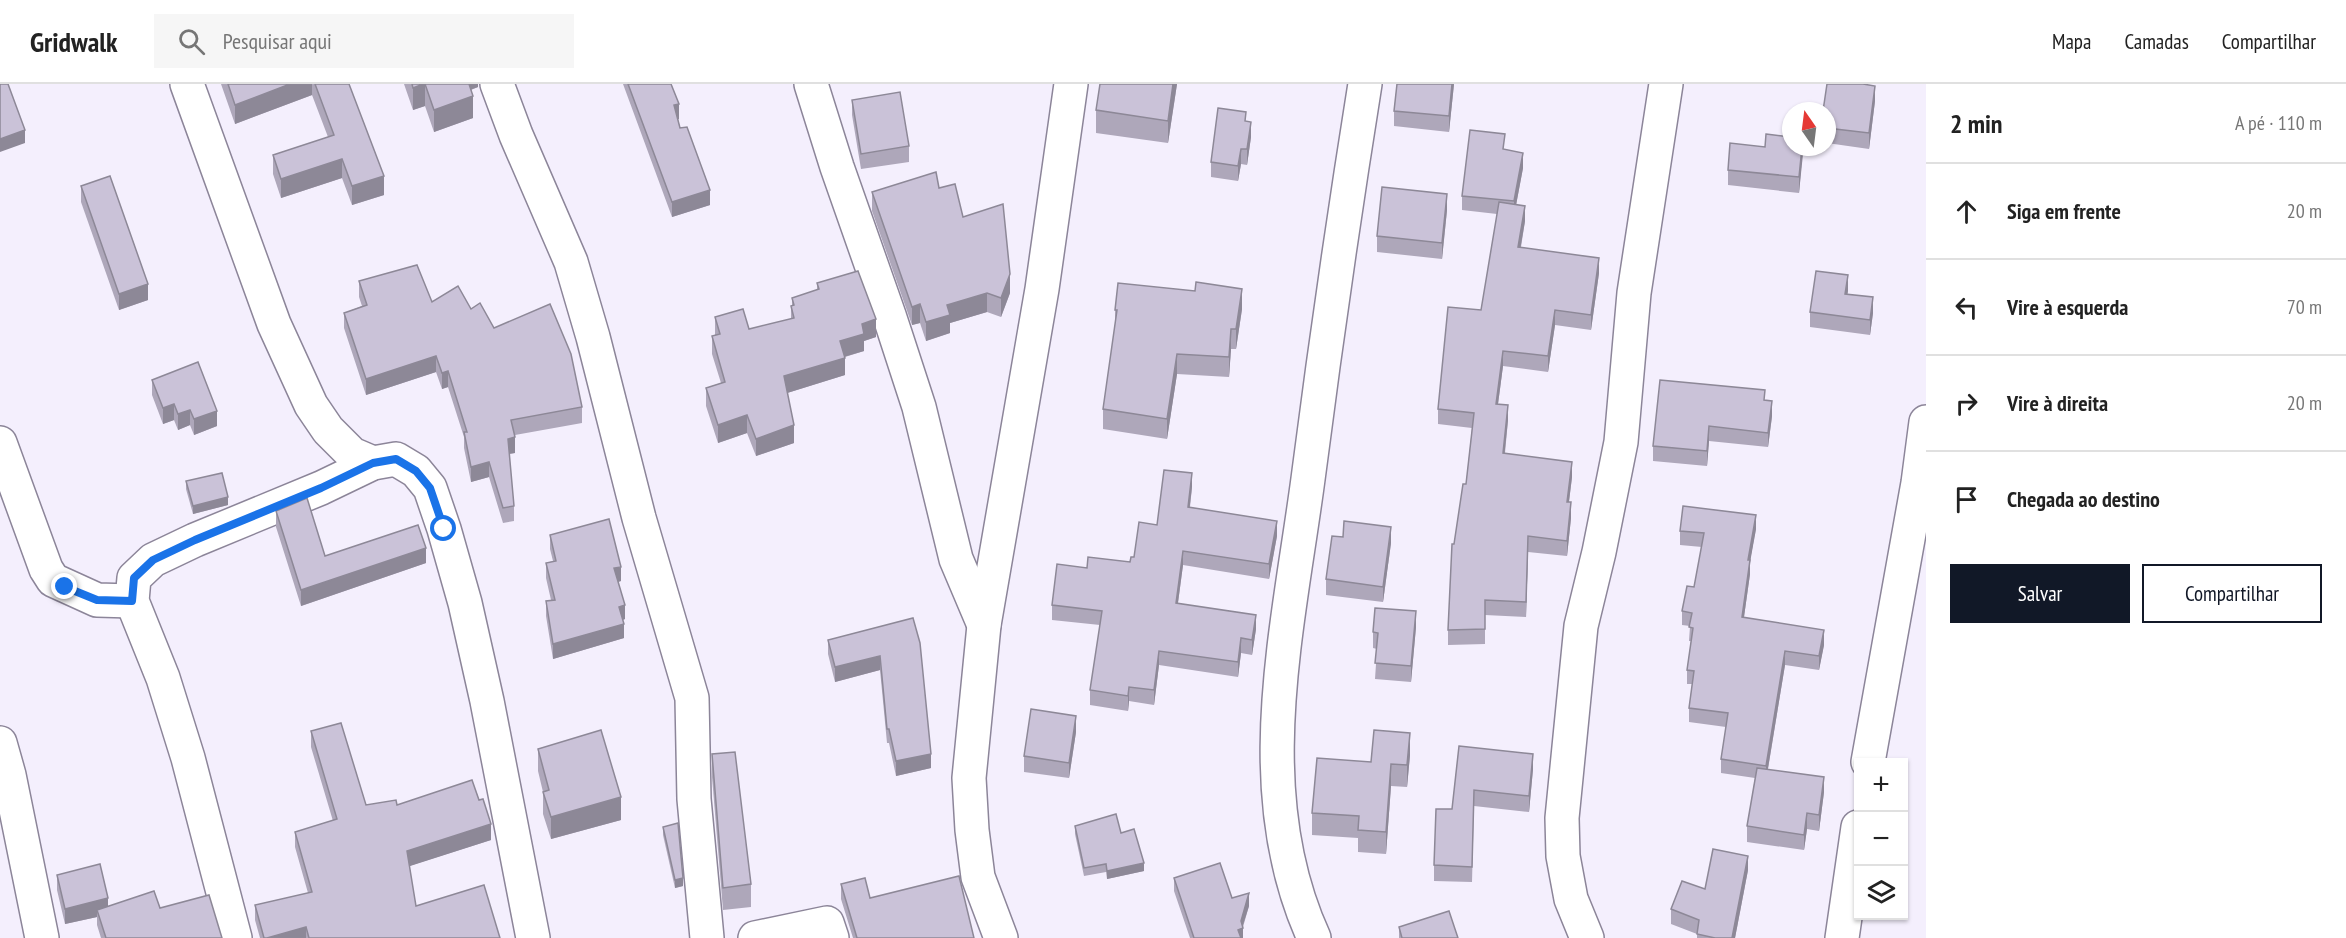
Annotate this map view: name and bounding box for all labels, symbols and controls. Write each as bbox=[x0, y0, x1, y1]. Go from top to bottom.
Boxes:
search box bbox=[154, 14, 574, 68]
text: Gridwalk bbox=[30, 23, 118, 60]
icon: search bbox=[175, 25, 208, 58]
text: Pesquisar aqui bbox=[223, 27, 332, 55]
text: Mapa bbox=[2052, 28, 2091, 55]
text: Camadas bbox=[2124, 28, 2189, 55]
text: Compartilhar bbox=[2222, 28, 2316, 55]
north arrow bbox=[1782, 102, 1836, 156]
text: 2 min bbox=[1950, 107, 2003, 140]
text: A pé · 110 m bbox=[2235, 110, 2322, 136]
icon: ahead bbox=[1950, 195, 1983, 228]
text: Siga em frente bbox=[2007, 197, 2121, 225]
text: 20 m bbox=[2287, 198, 2322, 224]
icon: left bbox=[1950, 291, 1983, 324]
text: Vire à esquerda bbox=[2007, 293, 2128, 321]
text: 70 m bbox=[2287, 294, 2322, 320]
icon: right bbox=[1950, 387, 1983, 420]
text: Vire à direita bbox=[2007, 389, 2108, 417]
text: 20 m bbox=[2287, 390, 2322, 416]
icon: arrive bbox=[1950, 483, 1983, 516]
text: Chegada ao destino bbox=[2007, 485, 2160, 513]
route start bbox=[430, 515, 456, 541]
button: Salvar bbox=[1950, 564, 2130, 623]
button: Compartilhar bbox=[2142, 564, 2322, 623]
route end bbox=[51, 573, 77, 599]
map controls bbox=[1854, 758, 1908, 920]
button: + bbox=[1854, 758, 1908, 812]
button: − bbox=[1854, 812, 1908, 866]
button: layers bbox=[1854, 866, 1908, 920]

